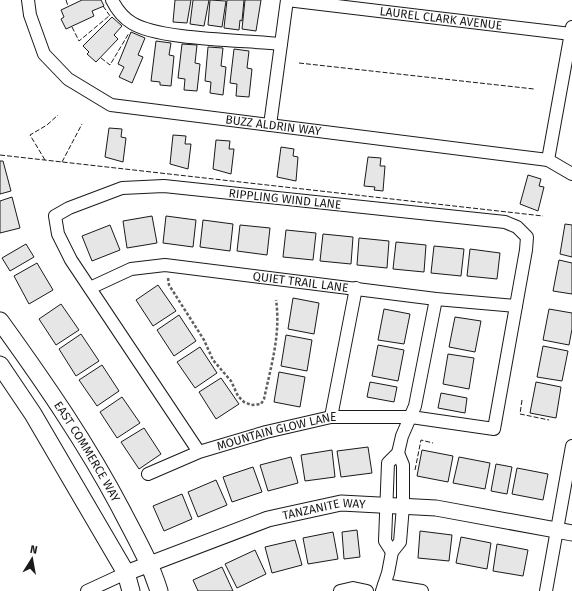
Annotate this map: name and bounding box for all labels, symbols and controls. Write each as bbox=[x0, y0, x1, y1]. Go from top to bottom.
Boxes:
street label: LAUREL CLARK AVENUE bbox=[379, 4, 503, 33]
street label: BUZZ ALDRIN WAY bbox=[225, 112, 322, 138]
street label: RIPPLING WIND LANE bbox=[228, 186, 342, 212]
street label: QUIET TRAIL LANE bbox=[252, 269, 349, 295]
street label: EAST COMMERCE WAY bbox=[51, 399, 123, 505]
street label: MOUNTAIN GLOW LANE bbox=[215, 410, 336, 453]
street label: TANZANITE WAY bbox=[281, 496, 366, 523]
north arrow bbox=[12, 539, 52, 579]
text: N bbox=[29, 543, 39, 557]

